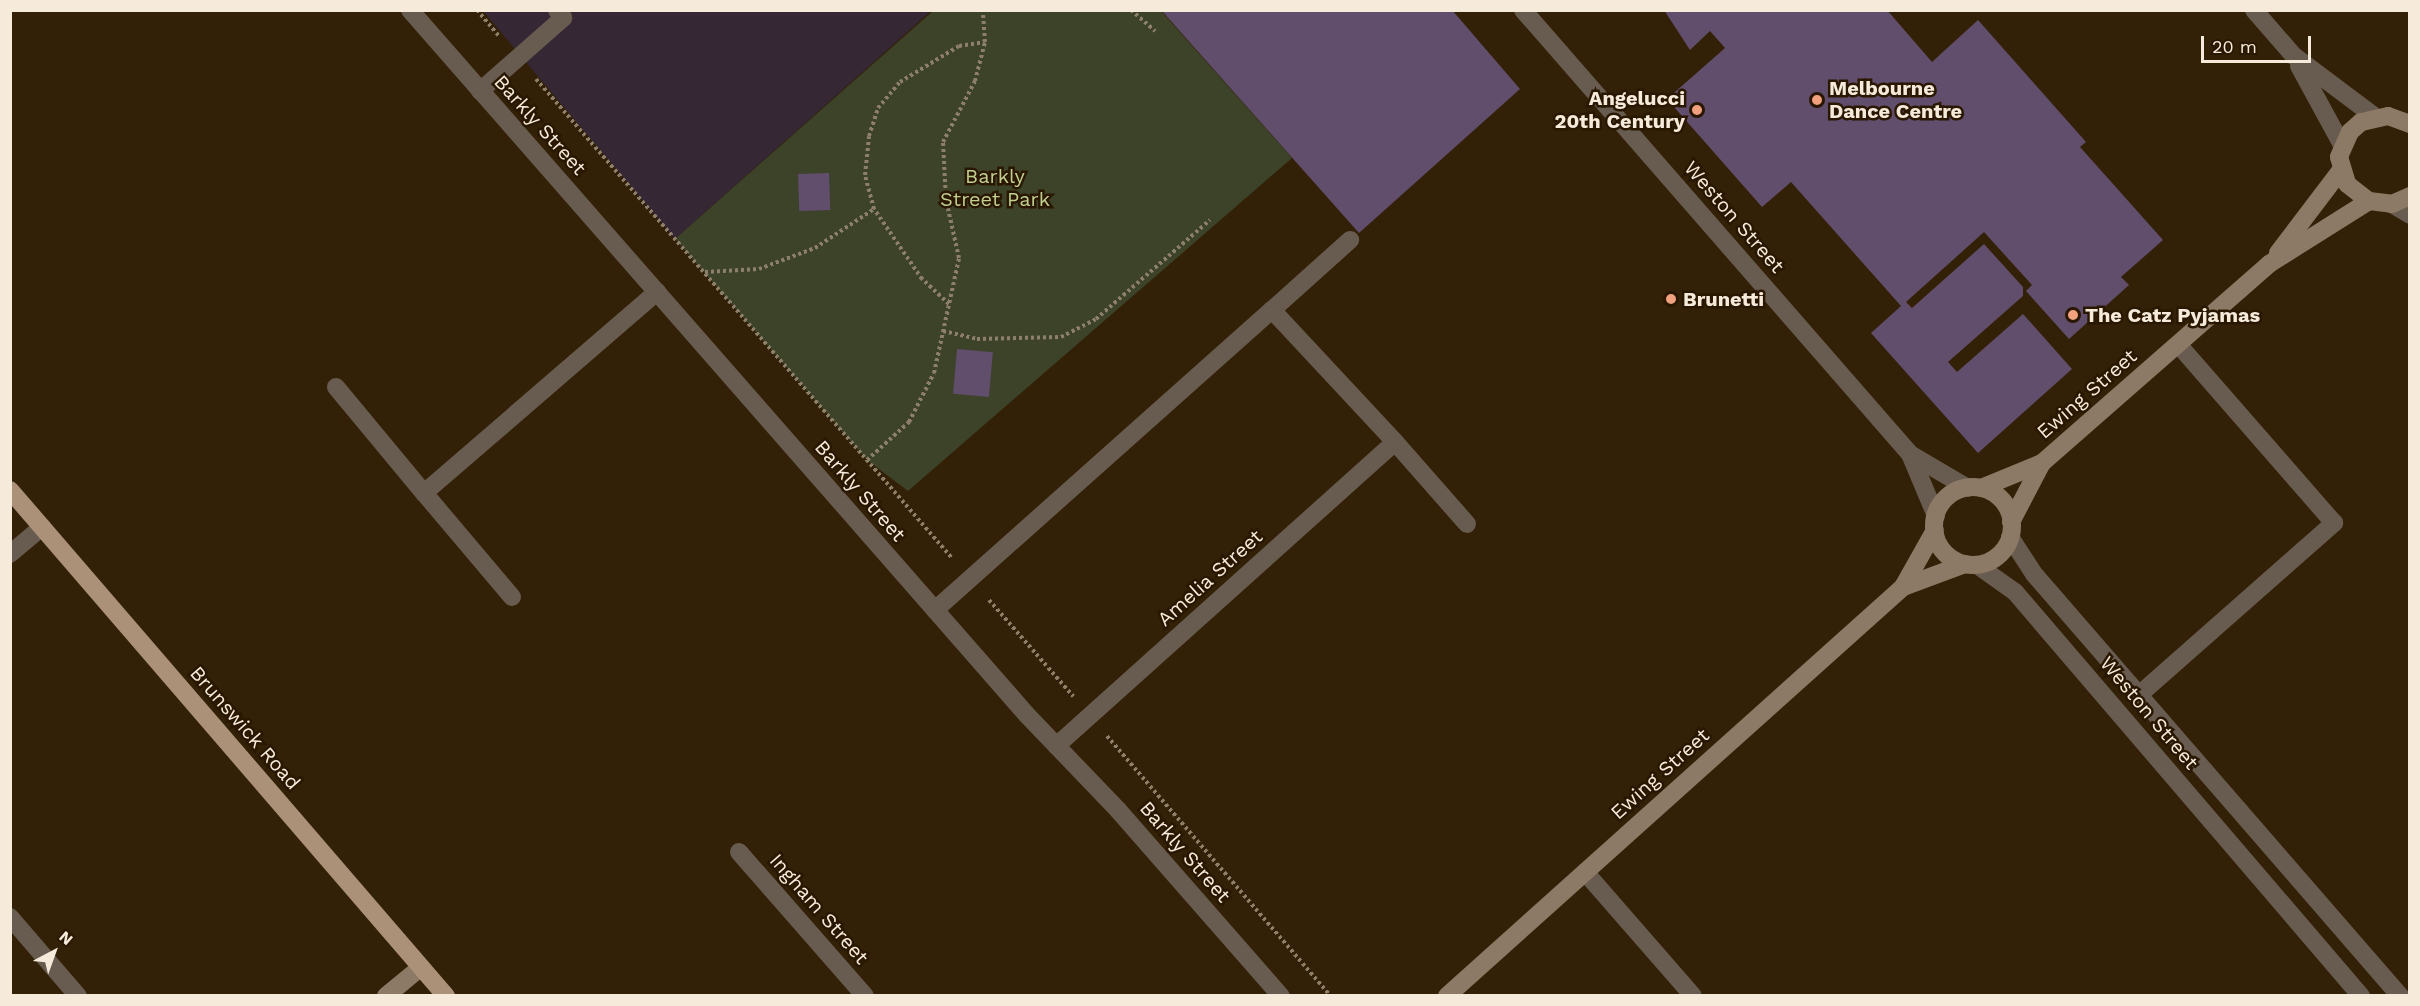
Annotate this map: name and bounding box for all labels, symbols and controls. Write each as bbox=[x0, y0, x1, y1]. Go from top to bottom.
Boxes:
scale bar bbox=[2204, 24, 2314, 62]
text: 20 m bbox=[2212, 36, 2257, 57]
street label: Barkly Street bbox=[489, 70, 591, 180]
place label: Melbourne Dance Centre bbox=[1829, 77, 1962, 124]
place label: Angelucci 20th Century bbox=[1555, 86, 1685, 133]
marker: Melbourne Dance Centre bbox=[1810, 93, 1824, 107]
marker: Angelucci 20th Century bbox=[1690, 103, 1704, 117]
street label: Weston Street bbox=[1679, 156, 1789, 278]
park label: Barkly Street Park bbox=[940, 165, 1050, 212]
place label: Brunetti bbox=[1683, 287, 1764, 311]
marker: Brunetti bbox=[1664, 292, 1678, 306]
place label: The Catz Pyjamas bbox=[2085, 303, 2260, 327]
marker: The Catz Pyjamas bbox=[2066, 308, 2080, 322]
street label: Ewing Street bbox=[2032, 344, 2142, 444]
street label: Barkly Street bbox=[809, 435, 911, 547]
street label: Amelia Street bbox=[1152, 524, 1268, 632]
street label: Weston Street bbox=[2095, 652, 2203, 774]
street label: Brunswick Road bbox=[185, 661, 305, 795]
street label: Ewing Street bbox=[1606, 723, 1714, 825]
street label: Barkly Street bbox=[1134, 796, 1236, 908]
street label: Ingham Street bbox=[764, 849, 874, 969]
north arrow bbox=[24, 922, 84, 982]
text: N bbox=[55, 927, 77, 949]

